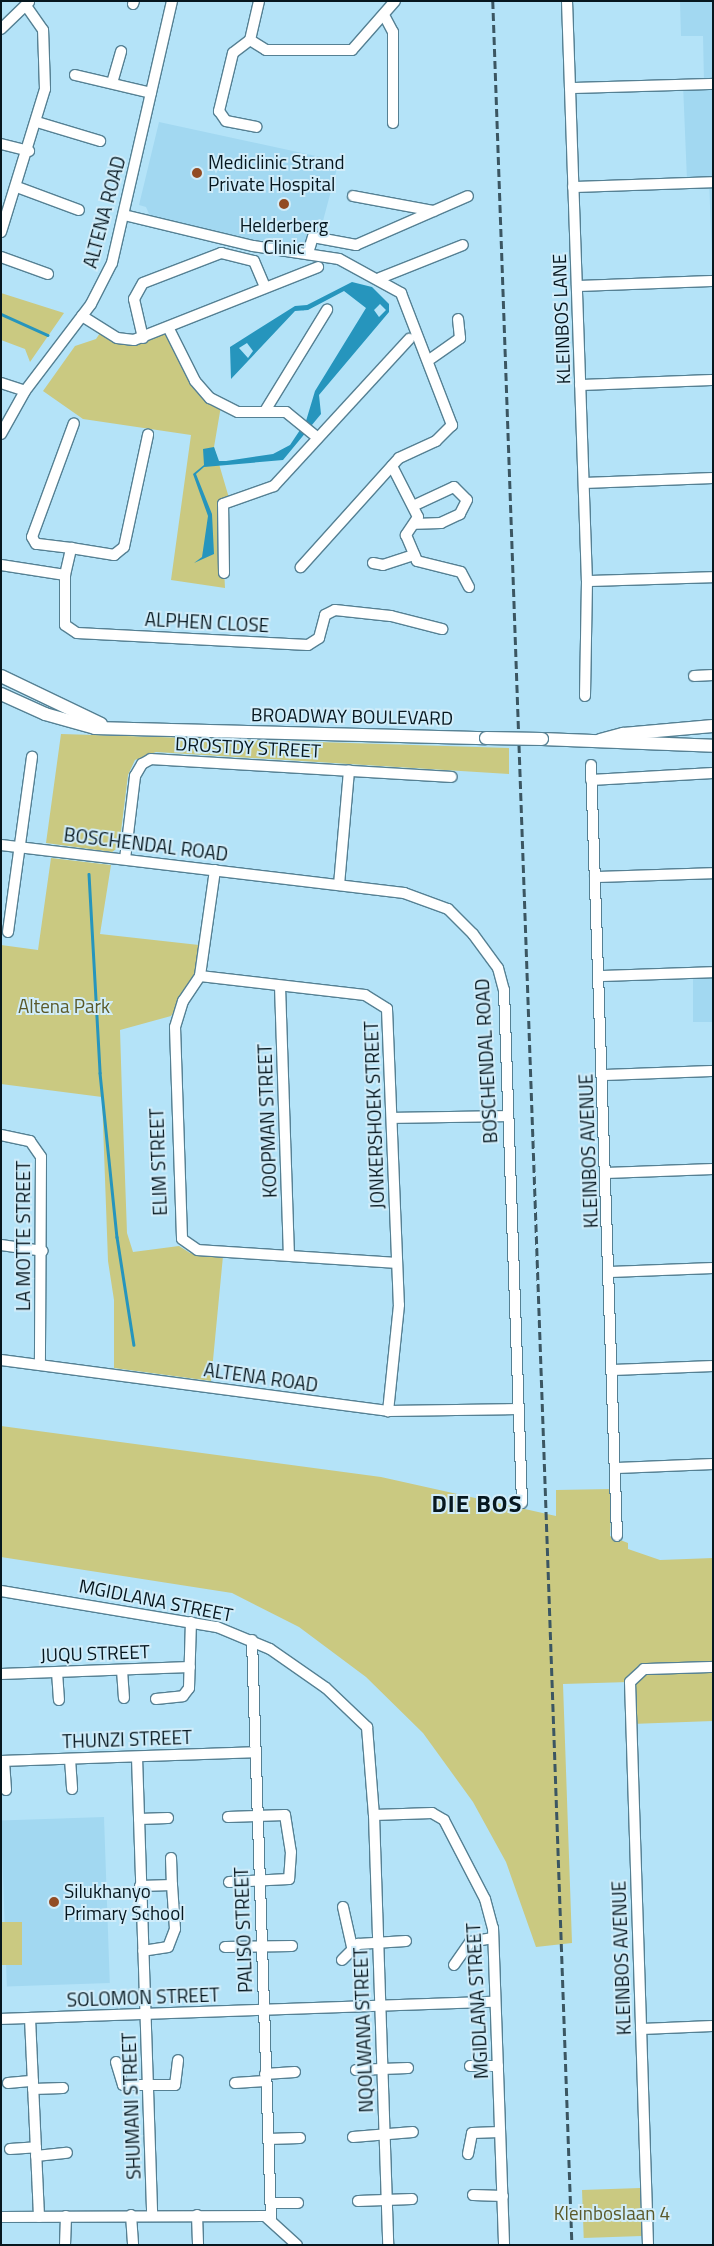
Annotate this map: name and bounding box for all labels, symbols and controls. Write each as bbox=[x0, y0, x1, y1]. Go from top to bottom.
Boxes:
place label: Mediclinic Strand Private Hospital bbox=[208, 151, 344, 195]
street label: ALTENA ROAD bbox=[78, 153, 130, 271]
marker: Mediclinic Strand Private Hospital bbox=[190, 166, 204, 180]
marker: Helderberg Clinic bbox=[277, 197, 291, 211]
place label: Helderberg Clinic bbox=[240, 214, 328, 258]
street label: KLEINBOS LANE bbox=[547, 253, 575, 385]
street label: ALPHEN CLOSE bbox=[144, 607, 270, 637]
street label: BROADWAY BOULEVARD bbox=[251, 703, 453, 729]
street label: DROSTDY STREET bbox=[175, 732, 321, 762]
street label: BOSCHENDAL ROAD bbox=[63, 823, 229, 865]
street label: BOSCHENDAL ROAD bbox=[470, 978, 502, 1144]
park label: Altena Park bbox=[18, 995, 110, 1017]
street label: JONKERSHOEK STREET bbox=[359, 1021, 389, 1209]
street label: KOOPMAN STREET bbox=[253, 1044, 281, 1198]
street label: KLEINBOS AVENUE bbox=[574, 1073, 602, 1229]
street label: ELIM STREET bbox=[145, 1108, 171, 1216]
street label: LA MOTTE STREET bbox=[12, 1161, 34, 1311]
street label: ALTENA ROAD bbox=[202, 1358, 320, 1396]
district label: DIE BOS bbox=[431, 1490, 523, 1518]
street label: MGIDLANA STREET bbox=[77, 1574, 235, 1626]
street label: JUQU STREET bbox=[40, 1640, 150, 1666]
street label: THUNZI STREET bbox=[62, 1725, 192, 1753]
street label: PALISO STREET bbox=[229, 1867, 257, 1993]
place label: Silukhanyo Primary School bbox=[64, 1880, 185, 1924]
street label: KLEINBOS AVENUE bbox=[607, 1880, 635, 2036]
marker: Silukhanyo Primary School bbox=[48, 1896, 60, 1908]
street label: MGIDLANA STREET bbox=[462, 1922, 492, 2080]
street label: NQOLWANA STREET bbox=[349, 1947, 377, 2113]
street label: SOLOMON STREET bbox=[66, 1983, 220, 2011]
street label: SHUMANI STREET bbox=[117, 2032, 145, 2180]
park label: Kleinboslaan 4 bbox=[554, 2202, 670, 2224]

